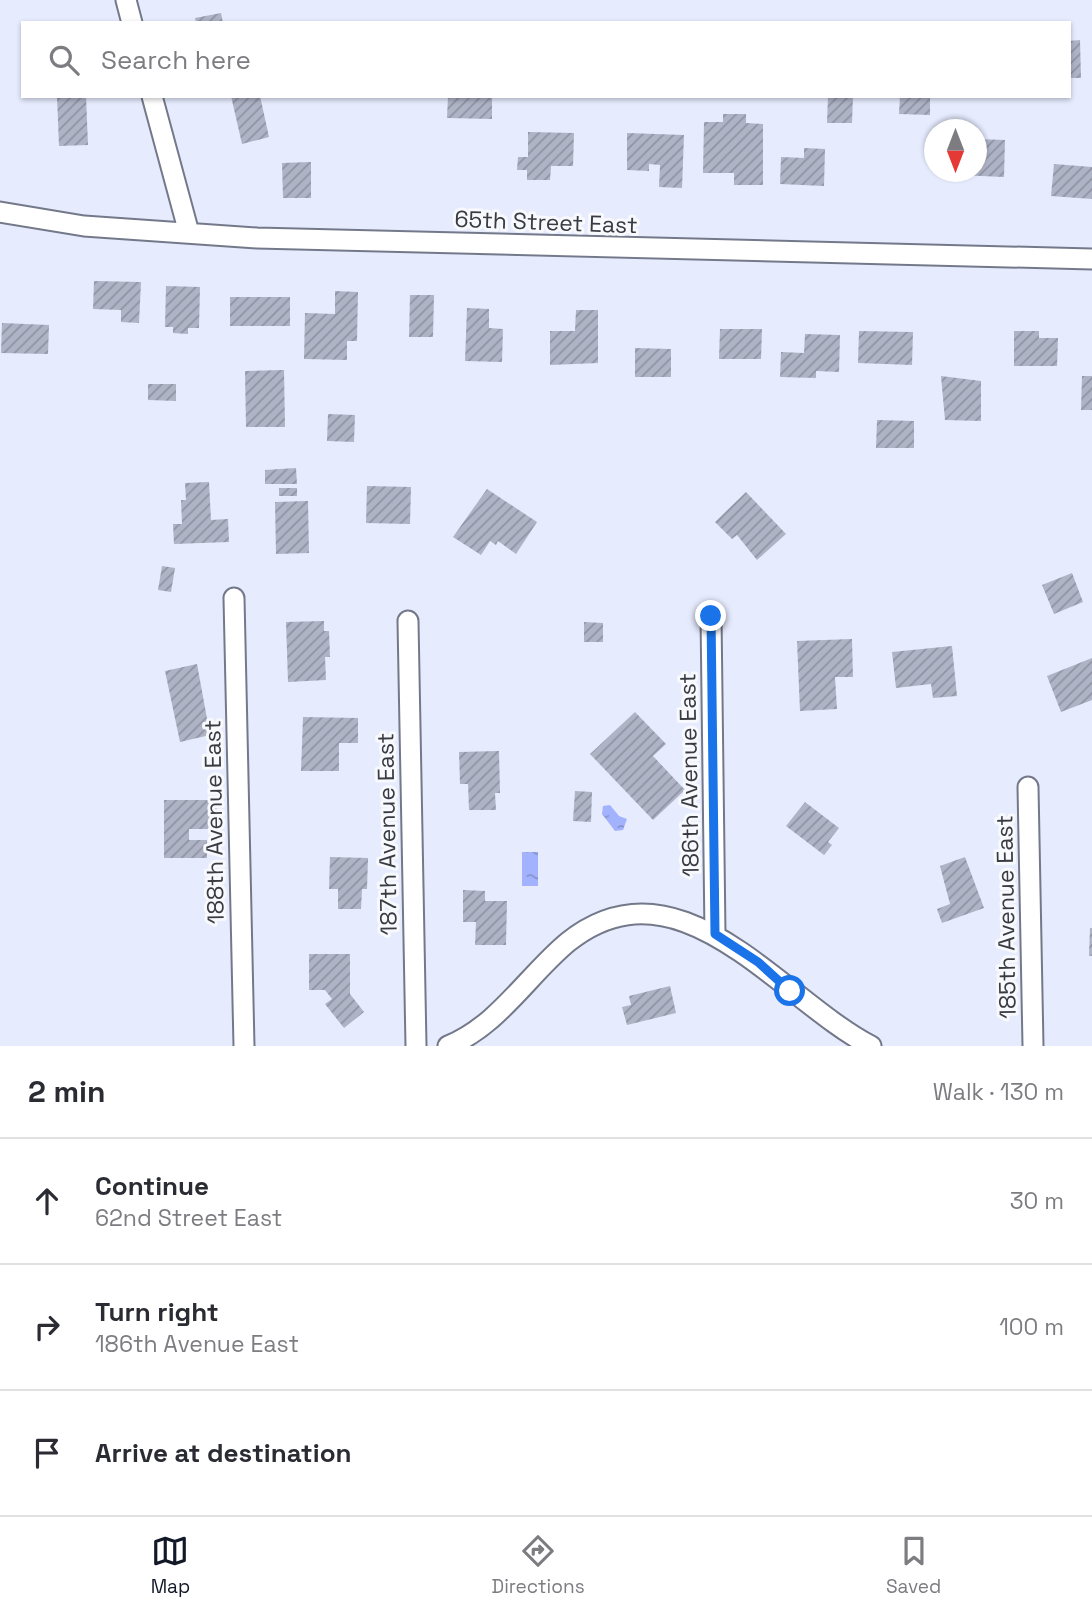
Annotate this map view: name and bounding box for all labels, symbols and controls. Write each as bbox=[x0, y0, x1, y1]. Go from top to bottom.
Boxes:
search box bbox=[21, 21, 1071, 98]
icon: search bbox=[45, 41, 83, 79]
text: Search here bbox=[101, 43, 251, 77]
north arrow bbox=[924, 119, 987, 182]
street label: 65th Street East bbox=[454, 204, 638, 240]
route end bbox=[695, 600, 726, 631]
street label: 186th Avenue East bbox=[672, 673, 706, 877]
street label: 188th Avenue East bbox=[197, 720, 231, 924]
street label: 187th Avenue East bbox=[370, 732, 404, 936]
street label: 185th Avenue East bbox=[989, 815, 1023, 1019]
route start bbox=[774, 975, 805, 1006]
text: 2 min bbox=[28, 1072, 106, 1111]
text: Walk · 130 m bbox=[933, 1077, 1064, 1107]
text: Continue bbox=[95, 1169, 209, 1203]
icon: ahead bbox=[28, 1182, 66, 1220]
text: 30 m bbox=[1010, 1186, 1064, 1216]
text: 62nd Street East bbox=[95, 1203, 282, 1233]
text: Turn right bbox=[95, 1295, 219, 1329]
icon: right bbox=[28, 1308, 66, 1346]
text: 100 m bbox=[999, 1312, 1064, 1342]
text: 186th Avenue East bbox=[95, 1329, 299, 1359]
icon: arrive bbox=[28, 1434, 66, 1472]
text: Arrive at destination bbox=[95, 1436, 352, 1470]
tab: Map bbox=[151, 1532, 190, 1599]
tab: Directions bbox=[492, 1532, 585, 1599]
tab: Saved bbox=[886, 1532, 941, 1599]

